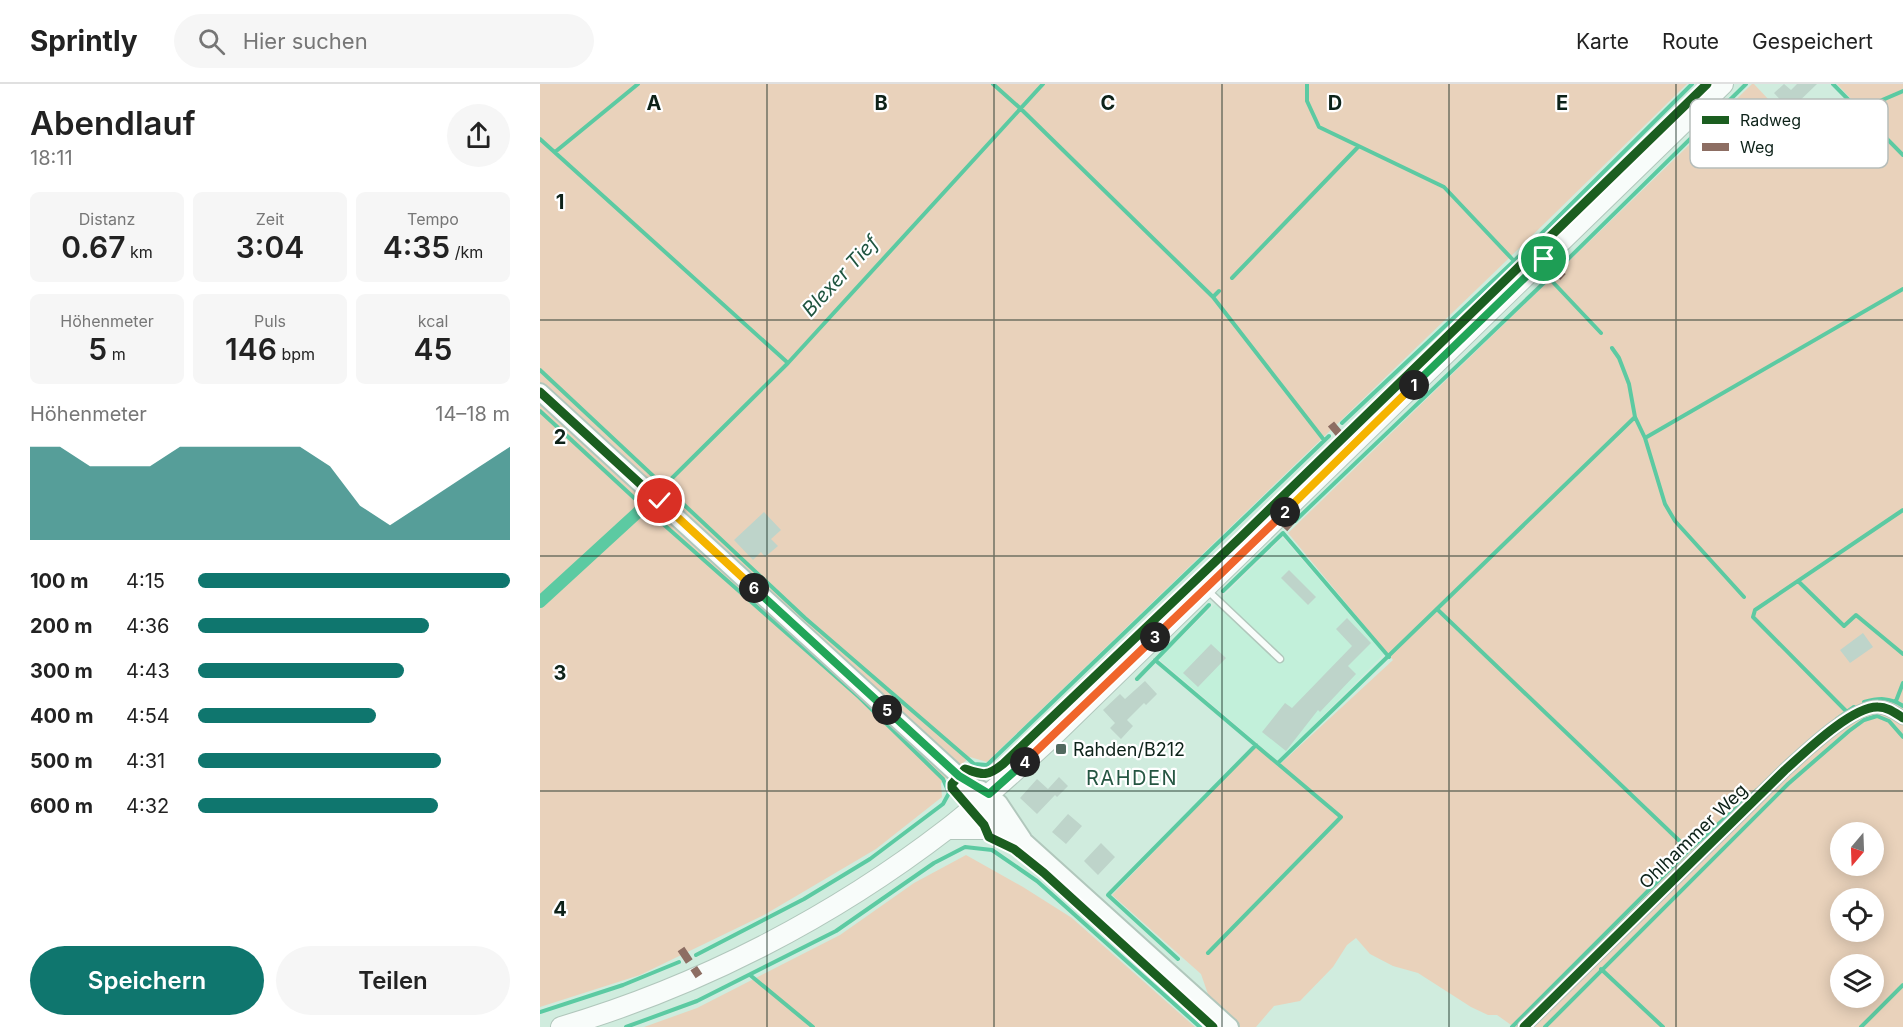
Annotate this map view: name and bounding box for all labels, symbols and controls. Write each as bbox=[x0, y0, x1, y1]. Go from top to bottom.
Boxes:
search box bbox=[174, 14, 594, 68]
text: Sprintly bbox=[30, 24, 138, 58]
icon: search bbox=[195, 25, 228, 58]
text: Hier suchen bbox=[243, 28, 368, 54]
text: Karte bbox=[1576, 29, 1629, 54]
text: Route bbox=[1662, 29, 1719, 54]
text: Gespeichert bbox=[1752, 29, 1873, 54]
text: A bbox=[647, 91, 662, 115]
text: B bbox=[874, 91, 888, 115]
text: C bbox=[1101, 91, 1115, 115]
text: D bbox=[1328, 91, 1342, 115]
text: E bbox=[1556, 91, 1568, 115]
legend bbox=[1690, 99, 1888, 168]
text: Abendlauf bbox=[30, 103, 196, 143]
button: share bbox=[447, 104, 510, 167]
text: Radweg bbox=[1740, 110, 1801, 130]
text: Weg bbox=[1740, 137, 1774, 157]
text: 18:11 bbox=[30, 146, 73, 170]
text: 1 bbox=[556, 190, 564, 214]
text: Distanz bbox=[79, 209, 135, 229]
text: Zeit bbox=[256, 209, 284, 229]
text: Tempo bbox=[407, 209, 459, 229]
text: 0.67 bbox=[61, 229, 125, 265]
text: 3:04 bbox=[236, 229, 304, 265]
text: 4:35 bbox=[383, 229, 450, 265]
water label: Blexer Tief bbox=[797, 230, 884, 321]
pin bbox=[1518, 233, 1569, 284]
text: km bbox=[125, 242, 153, 262]
text: /km bbox=[450, 242, 483, 262]
icon: arrive bbox=[1527, 242, 1560, 275]
text: Höhenmeter bbox=[60, 311, 154, 331]
text: Puls bbox=[254, 311, 286, 331]
text: kcal bbox=[418, 311, 448, 331]
text: 5 bbox=[88, 331, 107, 367]
text: 146 bbox=[225, 331, 277, 367]
text: 45 bbox=[414, 331, 452, 367]
text: m bbox=[107, 344, 126, 364]
text: bpm bbox=[277, 344, 315, 364]
pin: 1 bbox=[1399, 370, 1429, 400]
text: 1 bbox=[1411, 375, 1417, 395]
text: Höhenmeter bbox=[30, 402, 147, 426]
text: 14–18 m bbox=[435, 402, 510, 426]
text: 2 bbox=[554, 425, 566, 449]
pin bbox=[634, 475, 685, 526]
icon: check bbox=[643, 484, 676, 517]
pin: 2 bbox=[1270, 497, 1300, 527]
text: 2 bbox=[1280, 502, 1290, 522]
text: 100 m bbox=[30, 569, 89, 593]
text: 4:15 bbox=[126, 569, 165, 593]
pin: 6 bbox=[739, 573, 769, 603]
text: 6 bbox=[749, 578, 759, 598]
text: 200 m bbox=[30, 614, 93, 638]
text: 4:36 bbox=[126, 614, 169, 638]
pin: 3 bbox=[1140, 622, 1170, 652]
text: 3 bbox=[1150, 627, 1160, 647]
text: 300 m bbox=[30, 659, 93, 683]
text: 4:43 bbox=[126, 659, 170, 683]
text: 3 bbox=[554, 661, 566, 685]
pin: 5 bbox=[872, 695, 902, 725]
text: 5 bbox=[882, 700, 892, 720]
text: 400 m bbox=[30, 704, 94, 728]
text: 4:54 bbox=[126, 704, 170, 728]
place label: Rahden/B212 bbox=[1073, 739, 1185, 760]
marker: Rahden/B212 bbox=[1054, 742, 1068, 756]
pin: 4 bbox=[1010, 747, 1040, 777]
text: 500 m bbox=[30, 749, 93, 773]
text: 4:31 bbox=[126, 749, 165, 773]
text: 4 bbox=[1020, 752, 1030, 772]
district label: RAHDEN bbox=[1086, 766, 1178, 790]
street label: Ohlhammer Weg bbox=[1635, 779, 1751, 893]
text: 600 m bbox=[30, 794, 93, 818]
text: 4:32 bbox=[126, 794, 169, 818]
north arrow bbox=[1830, 822, 1884, 876]
map controls bbox=[1830, 822, 1884, 1008]
button: locate bbox=[1830, 888, 1884, 942]
text: 4 bbox=[553, 897, 567, 921]
button: Speichern bbox=[30, 946, 264, 1015]
button: Teilen bbox=[276, 946, 510, 1015]
button: layers bbox=[1830, 954, 1884, 1008]

